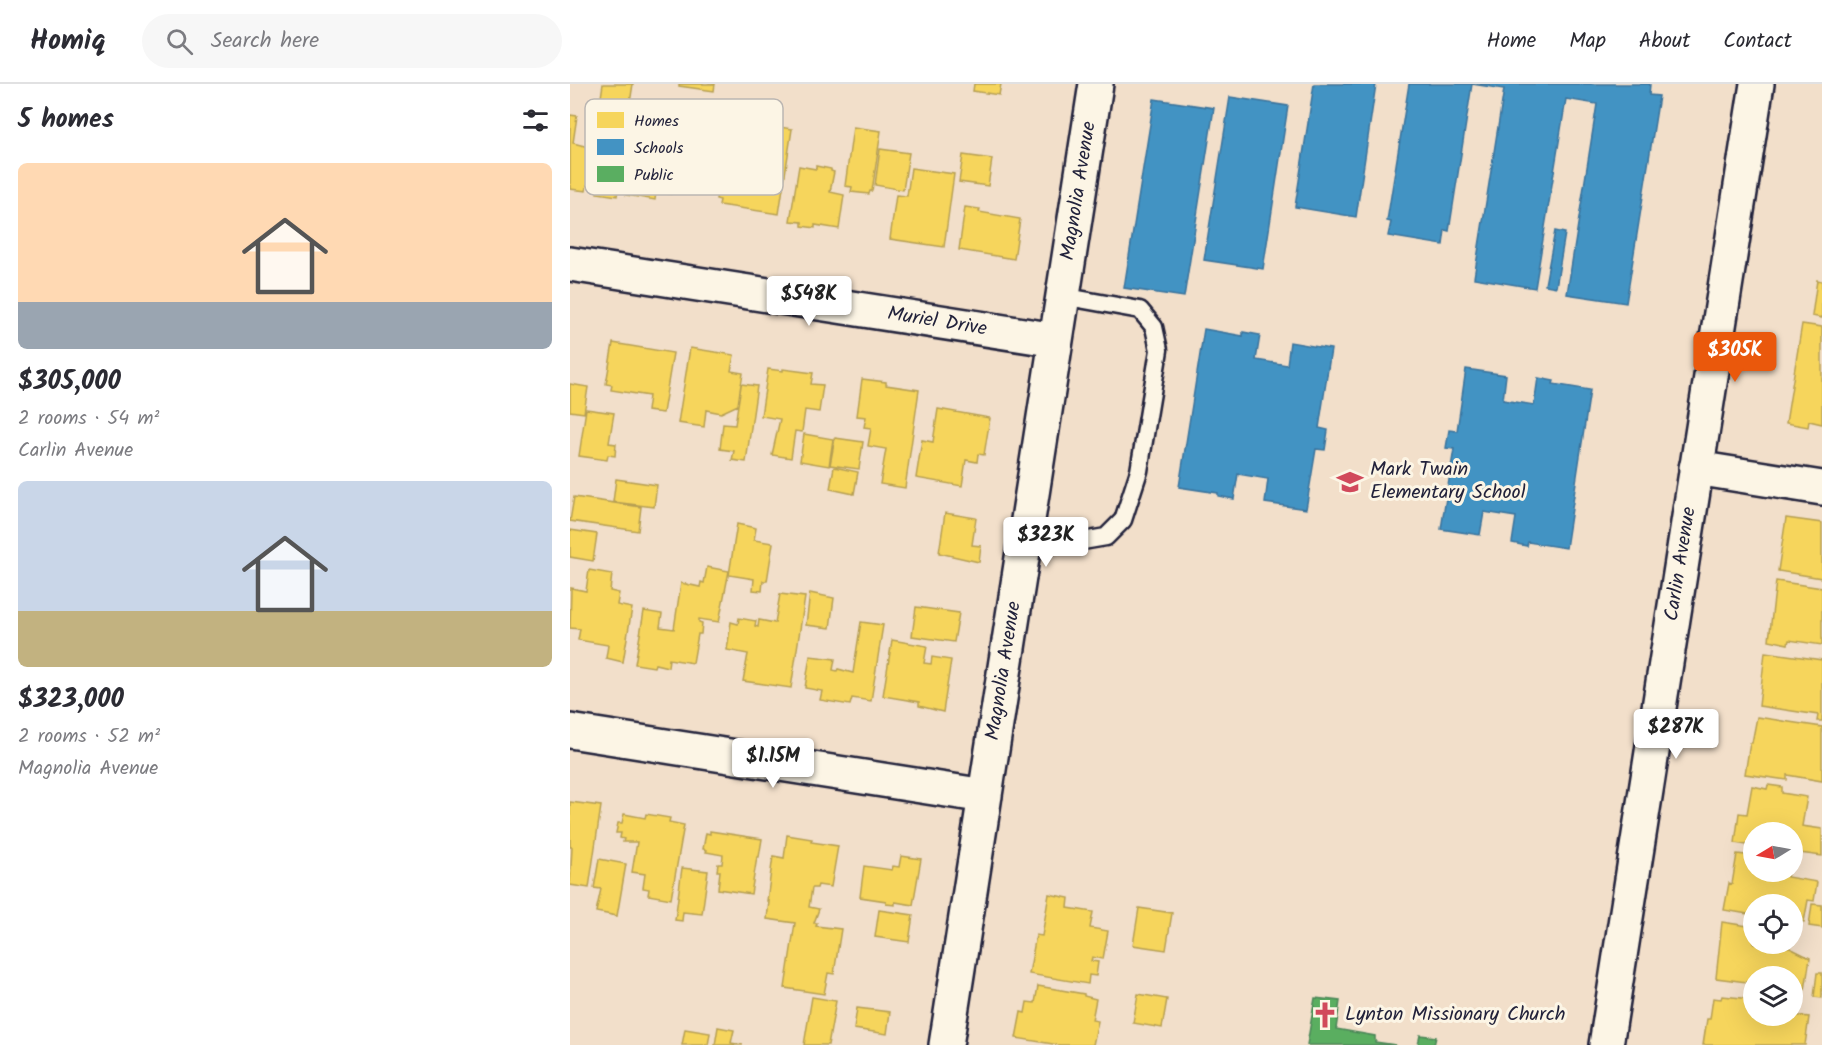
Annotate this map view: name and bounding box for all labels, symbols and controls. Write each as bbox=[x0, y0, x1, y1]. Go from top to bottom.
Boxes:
search box bbox=[142, 14, 562, 68]
text: Homiq bbox=[30, 19, 106, 64]
text: Search here bbox=[211, 24, 319, 59]
icon: search bbox=[163, 25, 196, 58]
text: Home bbox=[1487, 25, 1536, 58]
text: Map bbox=[1569, 25, 1606, 58]
text: About bbox=[1639, 25, 1690, 58]
text: Contact bbox=[1723, 25, 1792, 58]
text: 5 homes bbox=[18, 99, 114, 141]
legend bbox=[585, 99, 783, 195]
icon: filters bbox=[519, 104, 552, 137]
text: Homes bbox=[634, 109, 679, 134]
street label: Magnolia Avenue bbox=[1052, 119, 1106, 263]
text: Schools bbox=[634, 136, 684, 161]
text: Public bbox=[634, 163, 674, 188]
icon: home bbox=[231, 202, 339, 310]
pin: $548K bbox=[767, 276, 851, 327]
text: $548K bbox=[781, 279, 837, 311]
street label: Muriel Drive bbox=[885, 298, 989, 346]
pin: $305K bbox=[1693, 332, 1777, 383]
text: $305K bbox=[1707, 335, 1763, 367]
text: $305,000 bbox=[18, 361, 121, 403]
text: 2 rooms · 54 m² bbox=[18, 403, 159, 435]
text: Carlin Avenue bbox=[18, 435, 133, 467]
place label: Mark Twain Elementary School bbox=[1370, 454, 1526, 509]
school or university icon: Mark Twain Elementary School bbox=[1335, 467, 1365, 497]
street label: Carlin Avenue bbox=[1656, 505, 1706, 623]
pin: $323K bbox=[1004, 517, 1088, 568]
icon: home bbox=[231, 520, 339, 628]
text: $323K bbox=[1017, 520, 1075, 552]
street label: Magnolia Avenue bbox=[977, 599, 1031, 743]
text: $323,000 bbox=[18, 679, 124, 721]
pin: $287K bbox=[1634, 709, 1718, 760]
text: $287K bbox=[1648, 712, 1704, 744]
text: 2 rooms · 52 m² bbox=[18, 721, 160, 753]
pin: $1.15M bbox=[724, 738, 822, 789]
text: $1.15M bbox=[746, 741, 800, 773]
text: Magnolia Avenue bbox=[18, 753, 158, 785]
north arrow bbox=[1743, 822, 1803, 882]
map controls bbox=[1743, 822, 1803, 1026]
button: locate bbox=[1743, 894, 1803, 954]
button: layers bbox=[1743, 966, 1803, 1026]
place label: Lynton Missionary Church bbox=[1345, 999, 1565, 1031]
church icon: Lynton Missionary Church bbox=[1310, 1000, 1340, 1030]

